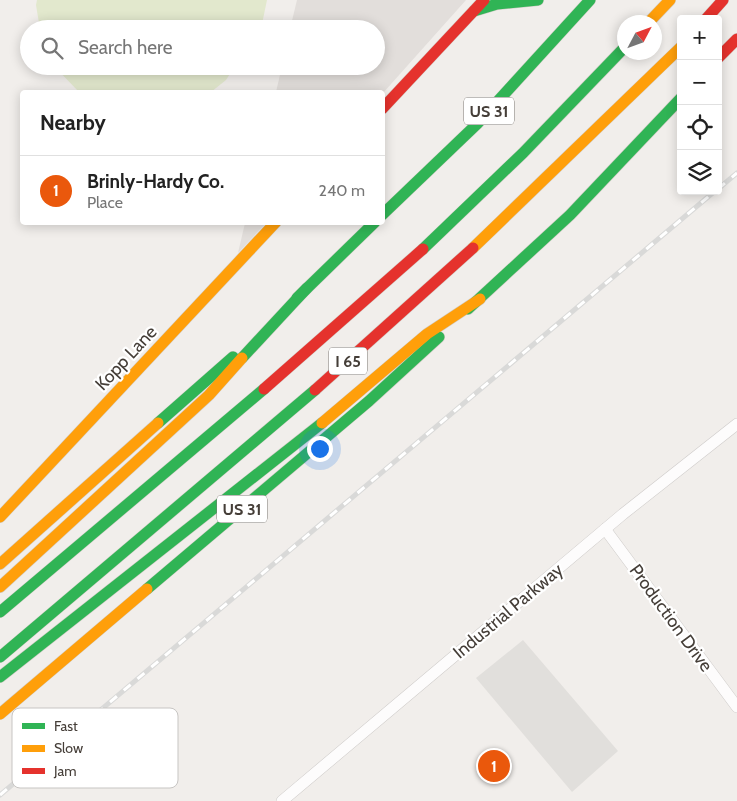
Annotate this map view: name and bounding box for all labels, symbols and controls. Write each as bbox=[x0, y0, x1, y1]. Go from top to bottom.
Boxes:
north arrow bbox=[617, 15, 662, 60]
map controls bbox=[677, 15, 722, 195]
button: + bbox=[677, 15, 722, 60]
search box bbox=[20, 20, 385, 75]
icon: search bbox=[38, 34, 66, 62]
text: Search here bbox=[78, 36, 172, 59]
button: − bbox=[677, 60, 722, 105]
road number: US 31 bbox=[464, 98, 514, 124]
button: locate bbox=[677, 105, 722, 150]
text: Nearby bbox=[40, 110, 106, 135]
button: layers bbox=[677, 150, 722, 195]
text: Brinly-Hardy Co. bbox=[87, 170, 224, 193]
text: 1 bbox=[53, 181, 59, 200]
text: 240 m bbox=[319, 181, 365, 200]
text: Place bbox=[87, 193, 123, 212]
street label: Kopp Lane bbox=[90, 321, 162, 395]
road number: I 65 bbox=[329, 348, 367, 374]
your location bbox=[307, 436, 333, 462]
road number: US 31 bbox=[217, 496, 267, 522]
street label: Industrial Parkway bbox=[449, 559, 567, 663]
street label: Production Drive bbox=[625, 560, 717, 676]
legend bbox=[12, 708, 178, 788]
text: Fast bbox=[54, 717, 78, 735]
text: Slow bbox=[54, 739, 83, 757]
pin: 1 bbox=[478, 747, 510, 785]
text: Jam bbox=[53, 762, 76, 780]

